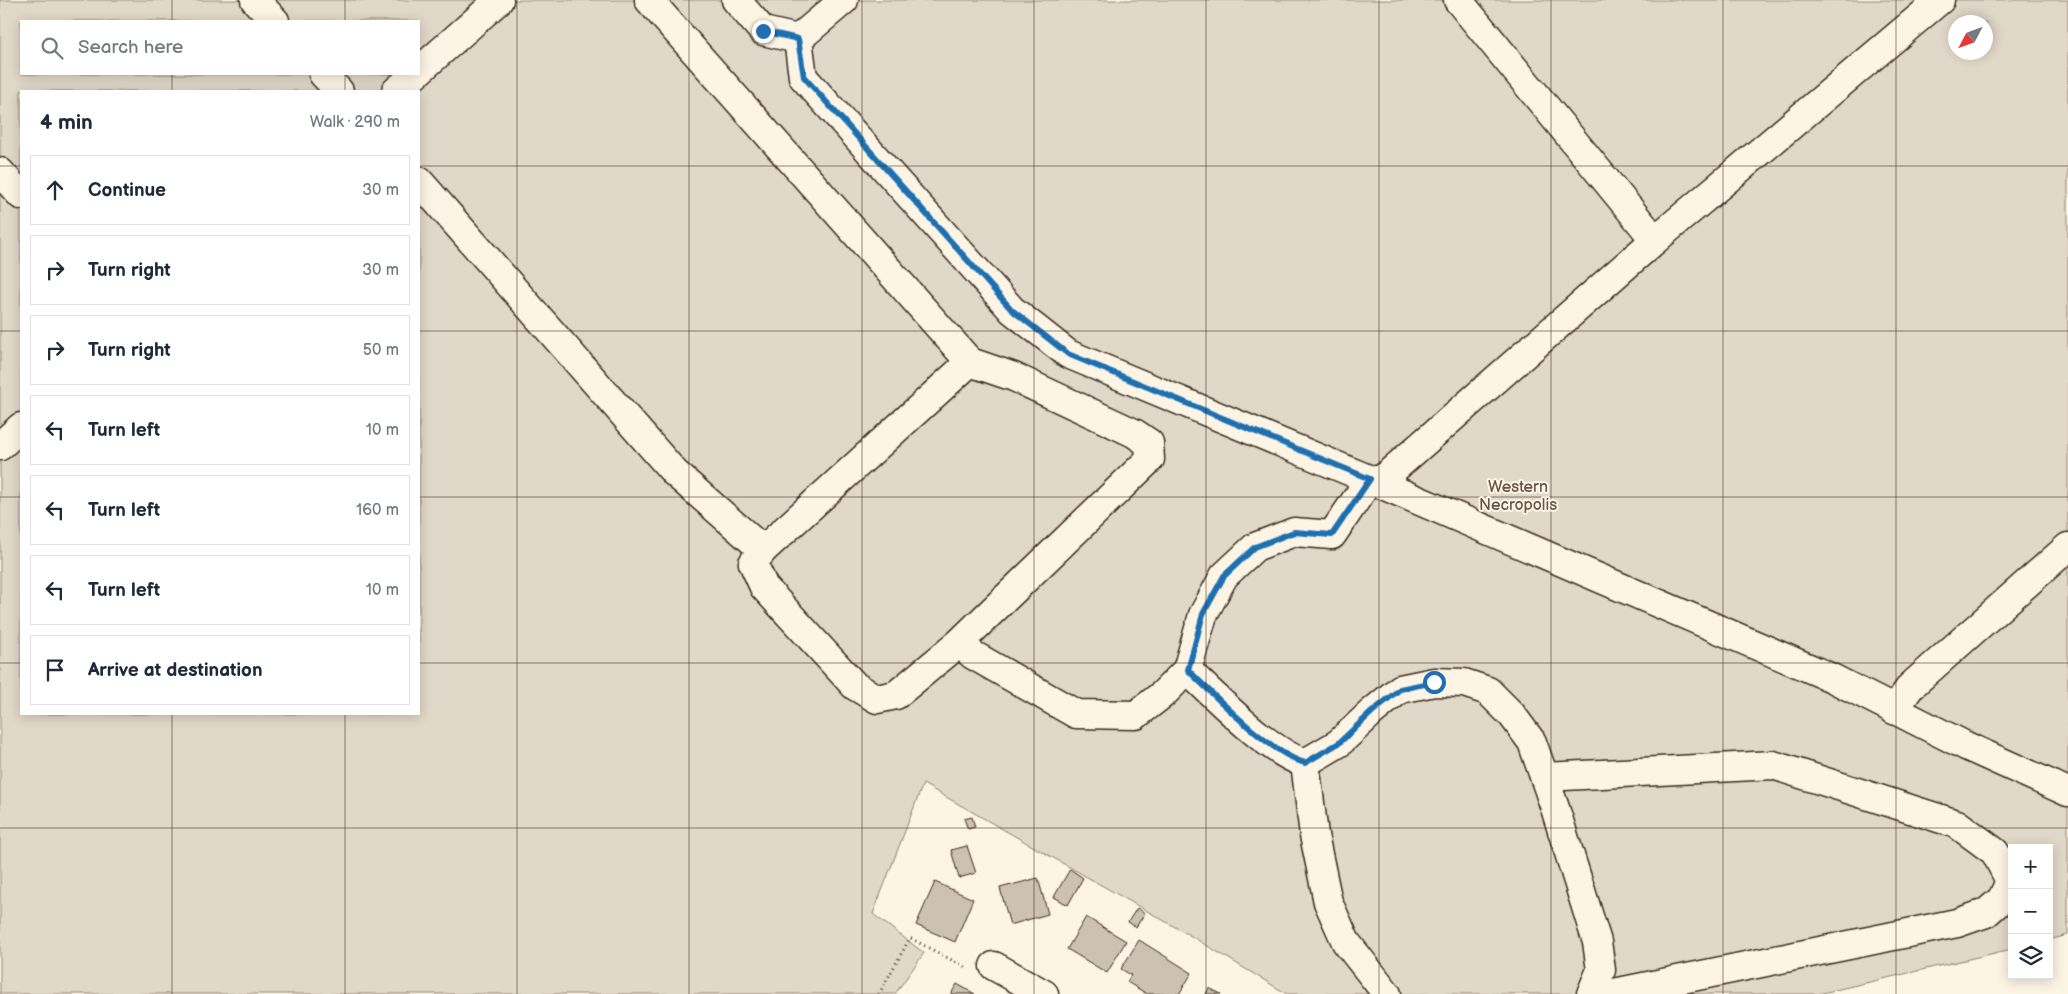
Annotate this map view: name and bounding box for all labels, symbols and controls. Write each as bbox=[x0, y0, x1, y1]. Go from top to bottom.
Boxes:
north arrow bbox=[1948, 15, 1993, 60]
search box bbox=[20, 20, 420, 75]
route end bbox=[752, 20, 775, 43]
icon: search bbox=[38, 34, 66, 62]
text: Search here bbox=[78, 36, 183, 59]
text: 4 min bbox=[40, 110, 93, 135]
text: Walk · 290 m bbox=[310, 113, 400, 132]
icon: ahead bbox=[41, 176, 69, 204]
text: Continue bbox=[88, 179, 166, 202]
text: 30 m bbox=[362, 181, 399, 200]
icon: right bbox=[41, 256, 69, 284]
text: Turn right bbox=[88, 259, 171, 282]
text: 30 m bbox=[362, 261, 399, 280]
icon: right bbox=[41, 336, 69, 364]
text: Turn right bbox=[88, 339, 171, 362]
text: 50 m bbox=[363, 341, 399, 360]
icon: left bbox=[41, 416, 69, 444]
text: Turn left bbox=[88, 419, 160, 442]
text: 10 m bbox=[366, 421, 399, 440]
park label: Western Necropolis bbox=[1479, 478, 1557, 515]
icon: left bbox=[41, 496, 69, 524]
text: Turn left bbox=[88, 499, 160, 522]
text: 160 m bbox=[356, 501, 399, 520]
icon: left bbox=[41, 576, 69, 604]
text: Turn left bbox=[88, 579, 160, 602]
text: 10 m bbox=[366, 581, 399, 600]
icon: arrive bbox=[41, 656, 69, 684]
text: Arrive at destination bbox=[88, 659, 263, 682]
route start bbox=[1423, 671, 1446, 694]
map controls bbox=[2008, 844, 2053, 979]
button: + bbox=[2008, 844, 2053, 889]
button: − bbox=[2008, 889, 2053, 934]
button: layers bbox=[2008, 934, 2053, 979]

